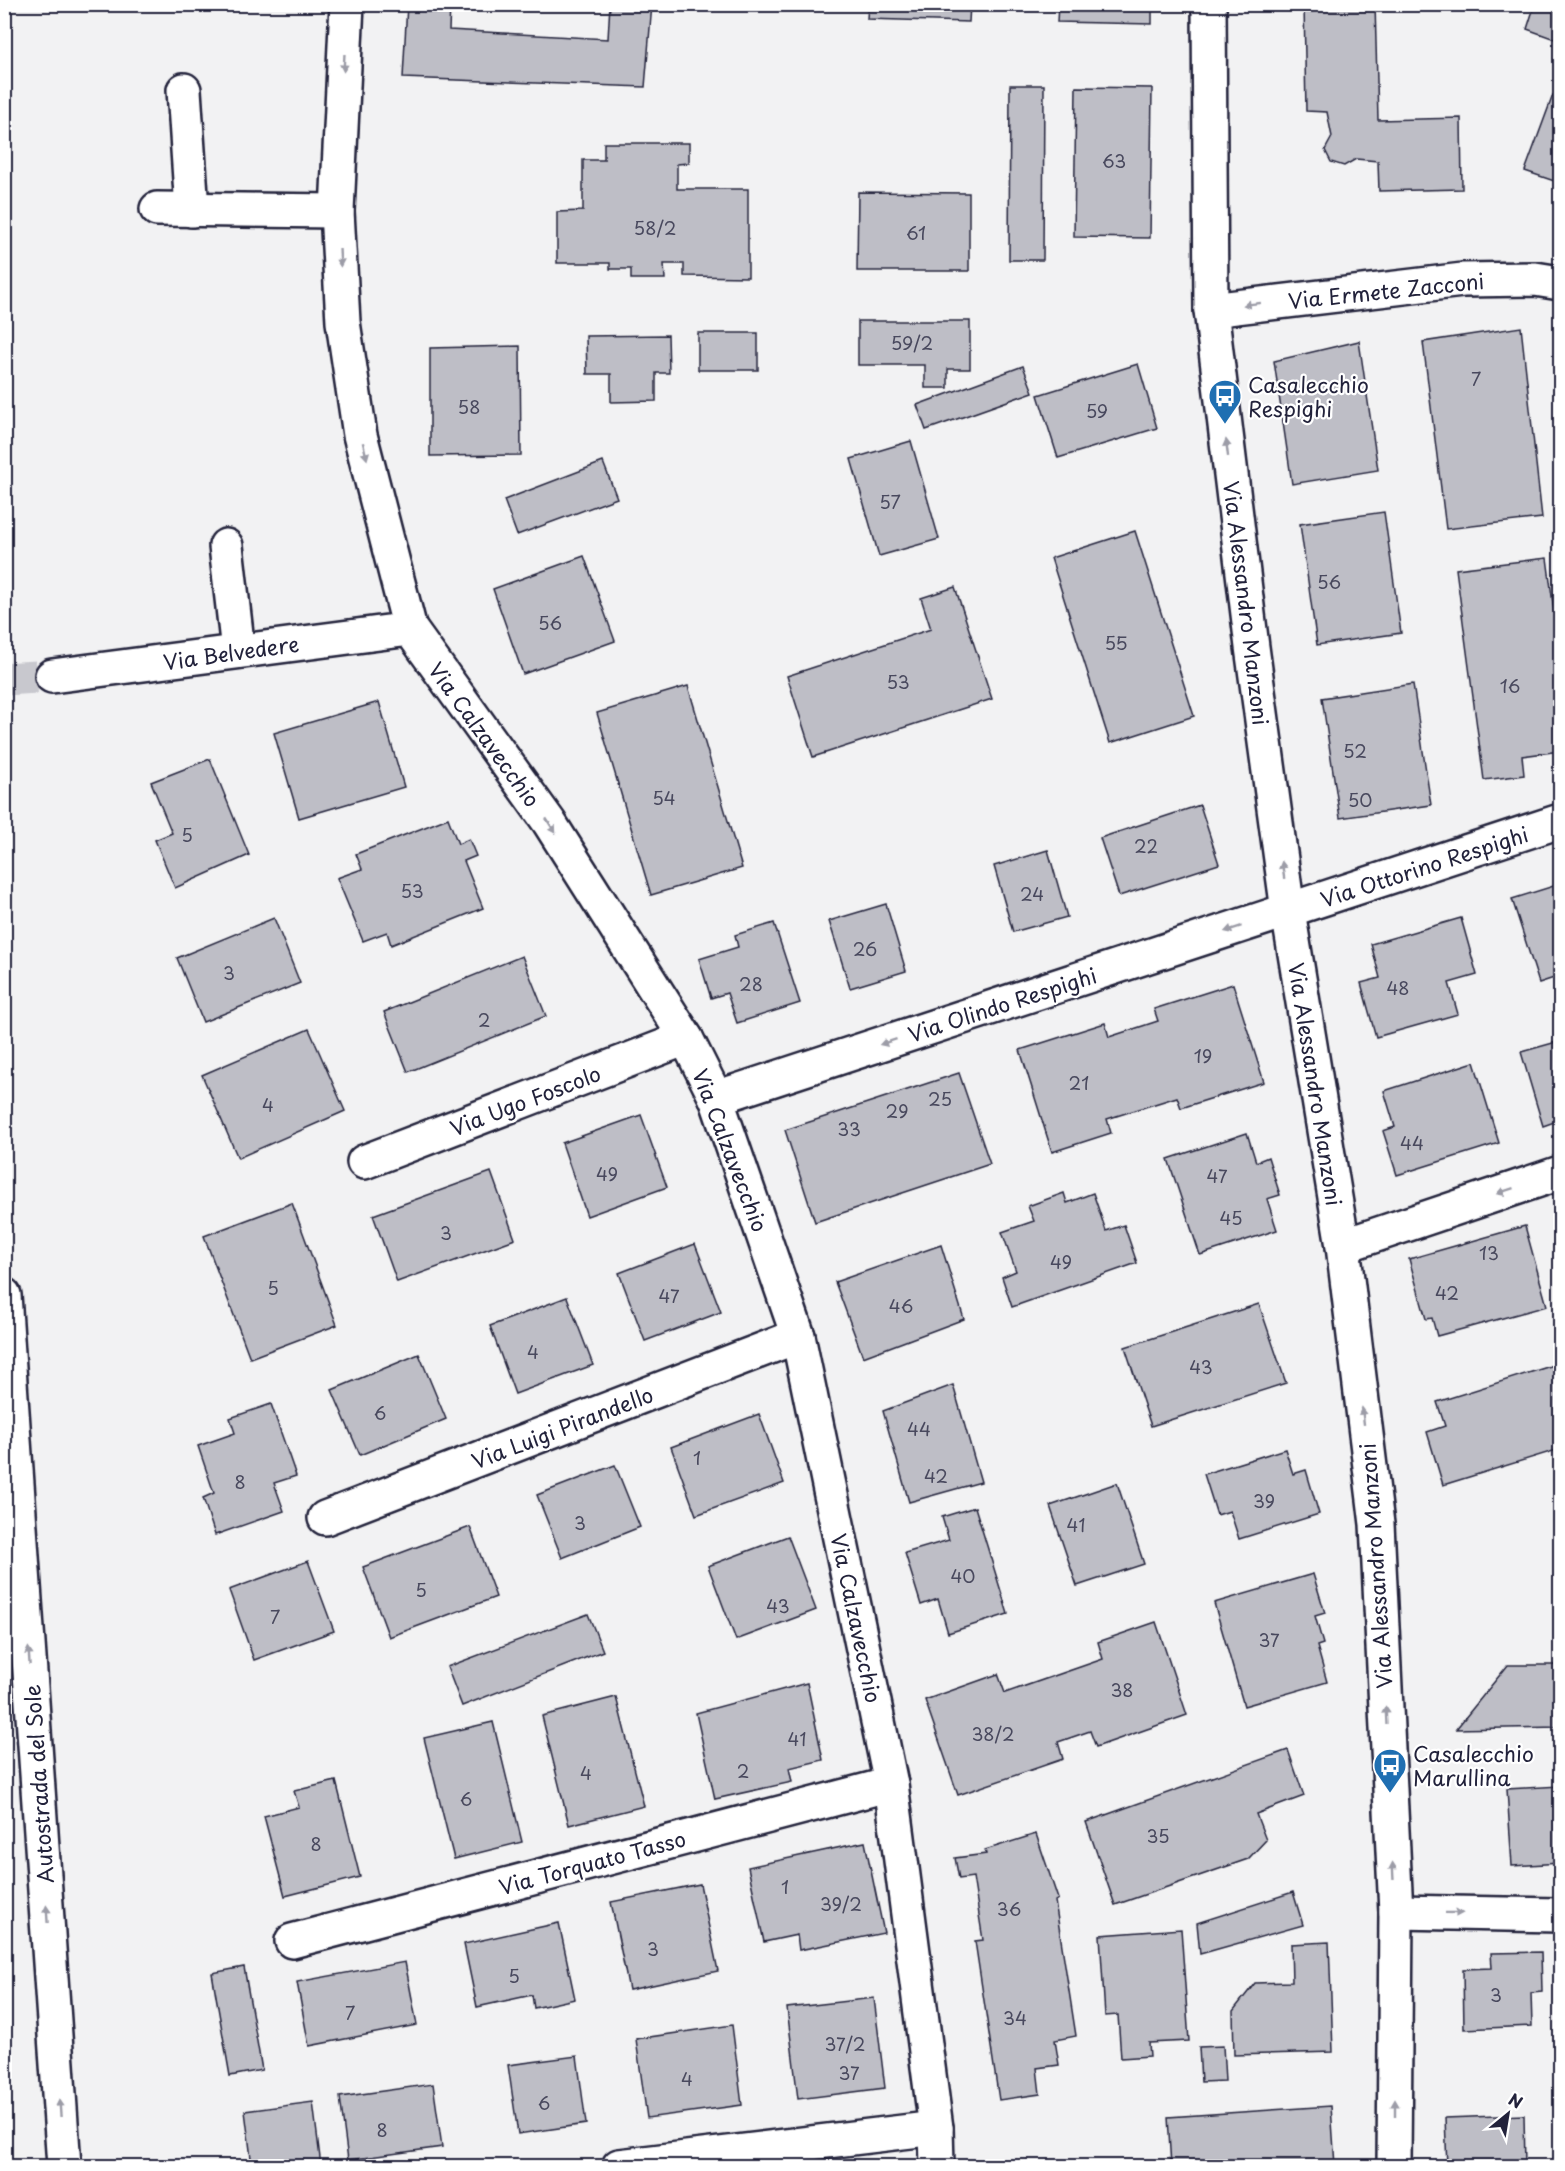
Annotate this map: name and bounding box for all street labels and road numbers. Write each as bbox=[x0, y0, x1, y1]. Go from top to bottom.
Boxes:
street label: Via Ermete Zacconi bbox=[1286, 264, 1486, 316]
street label: Via Alessandro Manzoni bbox=[1216, 479, 1278, 727]
street label: Via Belvedere bbox=[161, 627, 301, 677]
street label: Via Calzavecchio bbox=[421, 655, 549, 813]
street label: Via Ottorino Respighi bbox=[1316, 817, 1532, 915]
street label: Via Olindo Respighi bbox=[904, 958, 1100, 1050]
street label: Via Alessandro Manzoni bbox=[1281, 960, 1351, 1208]
street label: Via Ugo Foscolo bbox=[445, 1057, 605, 1143]
street label: Via Calzavecchio bbox=[685, 1064, 777, 1236]
street label: Via Luigi Pirandello bbox=[467, 1378, 657, 1476]
street label: Via Alessandro Manzoni bbox=[1350, 1442, 1400, 1690]
street label: Via Calzavecchio bbox=[823, 1530, 891, 1706]
street label: Autostrada del Sole bbox=[15, 1684, 61, 1884]
street label: Via Torquato Tasso bbox=[495, 1822, 689, 1902]

